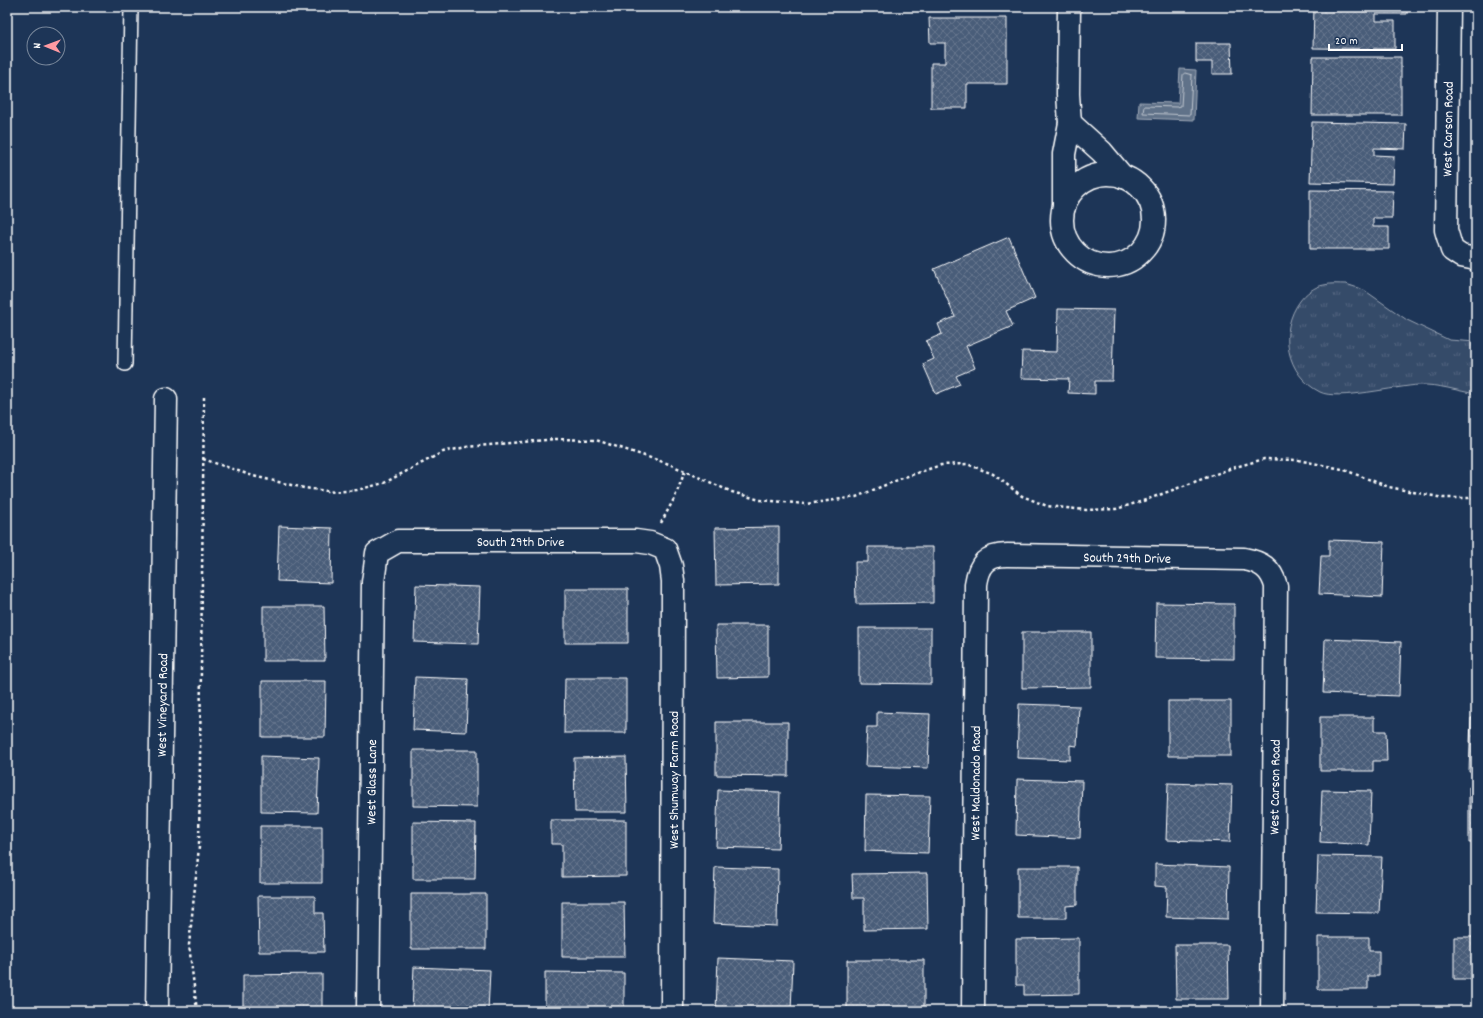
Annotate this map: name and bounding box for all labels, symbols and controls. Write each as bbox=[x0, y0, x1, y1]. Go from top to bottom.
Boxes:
north arrow bbox=[26, 26, 66, 66]
scale bar bbox=[1329, 26, 1402, 52]
text: 20 m bbox=[1335, 33, 1358, 50]
text: N bbox=[30, 42, 46, 49]
street label: West Carson Road bbox=[1438, 81, 1460, 177]
street label: South 29th Drive bbox=[477, 533, 564, 553]
street label: South 29th Drive bbox=[1083, 548, 1171, 570]
street label: West Vineyard Road bbox=[153, 653, 174, 757]
street label: West Shumway Farm Road bbox=[665, 711, 685, 849]
street label: West Maldonado Road bbox=[966, 726, 987, 840]
street label: West Glass Lane bbox=[362, 739, 383, 825]
street label: West Carson Road bbox=[1265, 739, 1287, 835]

